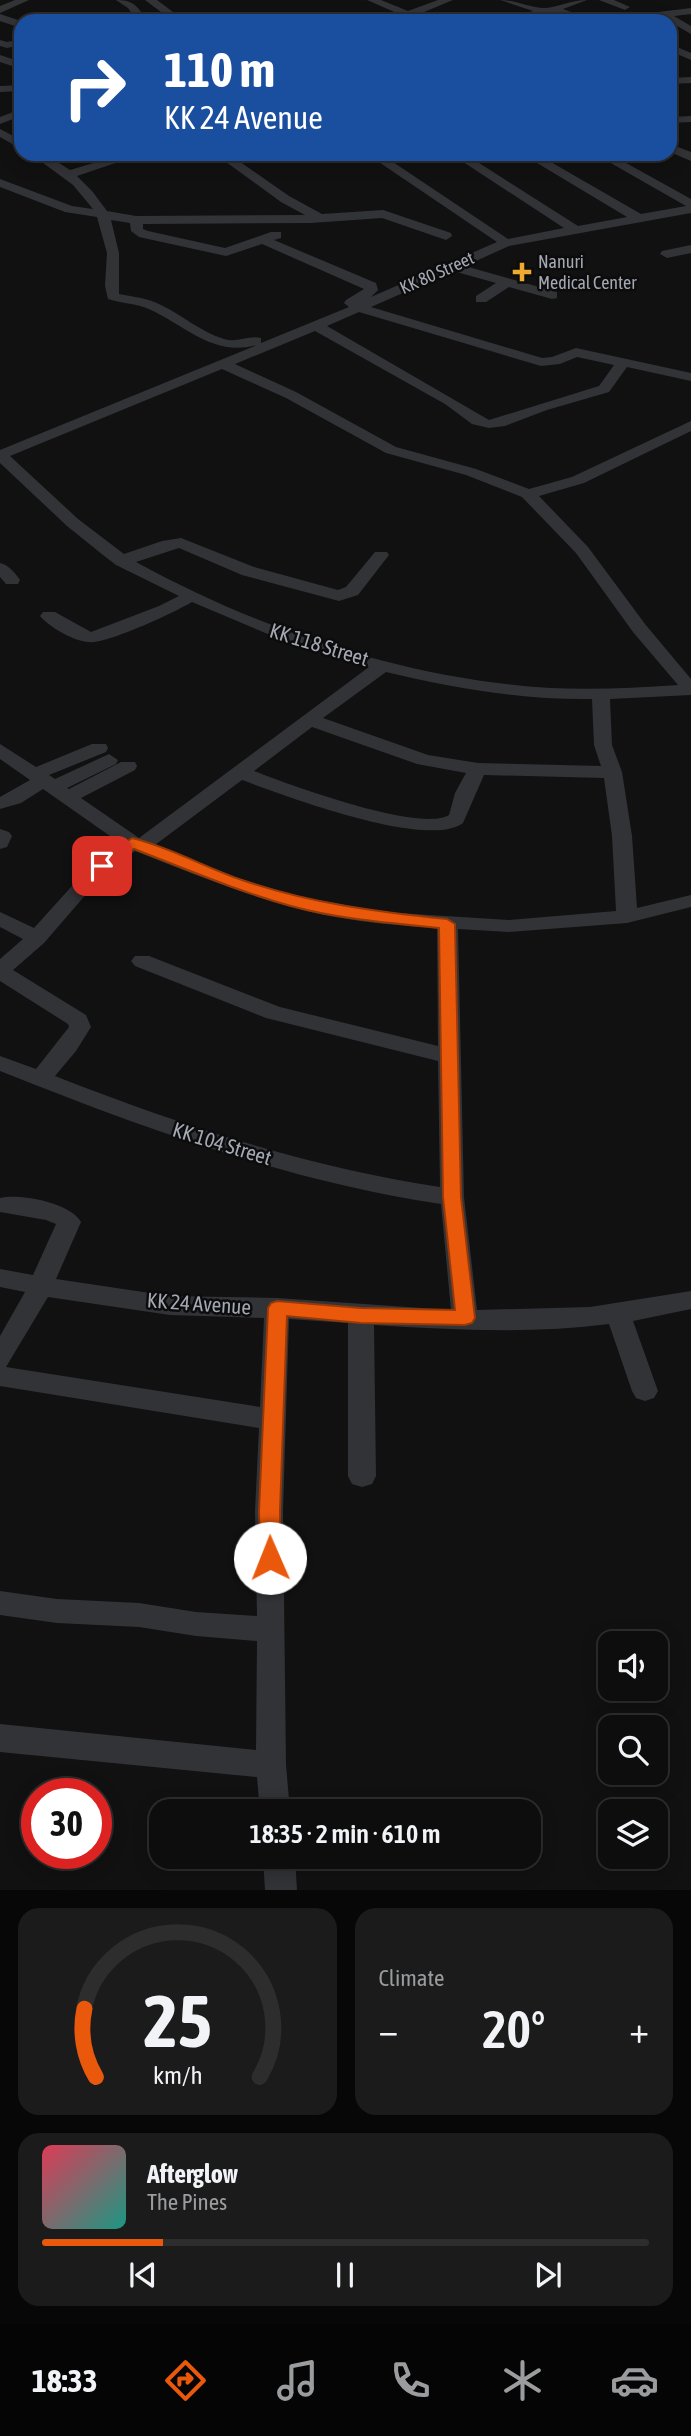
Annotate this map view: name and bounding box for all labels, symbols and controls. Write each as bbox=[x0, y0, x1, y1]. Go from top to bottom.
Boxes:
text: 110 m bbox=[164, 41, 275, 97]
icon: right bbox=[49, 42, 140, 133]
text: KK 24 Avenue bbox=[164, 99, 323, 136]
street label: KK 80 Street bbox=[396, 247, 477, 298]
place label: Nanuri Medical Center bbox=[538, 251, 637, 293]
marker: Nanuri Medical Center bbox=[512, 262, 532, 282]
street label: KK 118 Street bbox=[267, 618, 372, 670]
pin bbox=[72, 836, 132, 896]
icon: arrive bbox=[83, 847, 121, 885]
street label: KK 104 Street bbox=[170, 1117, 275, 1169]
street label: KK 24 Avenue bbox=[146, 1287, 252, 1319]
position arrow bbox=[233, 1521, 307, 1595]
map controls bbox=[598, 1631, 668, 1869]
button: sound bbox=[598, 1631, 668, 1701]
button: search bbox=[598, 1715, 668, 1785]
speed limit sign: 30 bbox=[21, 1778, 112, 1869]
button: layers bbox=[598, 1799, 668, 1869]
text: 18:35 · 2 min · 610 m bbox=[250, 1819, 440, 1849]
text: Climate bbox=[379, 1965, 444, 1991]
text: 25 bbox=[143, 1980, 211, 2063]
text: 20° bbox=[482, 1999, 545, 2059]
text: − bbox=[379, 2008, 398, 2051]
text: + bbox=[629, 2008, 649, 2051]
text: km/h bbox=[152, 2061, 202, 2089]
text: Afterglow bbox=[147, 2159, 238, 2189]
text: The Pines bbox=[147, 2189, 227, 2215]
icon: previous bbox=[124, 2256, 162, 2294]
icon: pause bbox=[326, 2256, 364, 2294]
icon: next bbox=[529, 2256, 567, 2294]
icon: directions bbox=[161, 2356, 210, 2405]
icon: music bbox=[273, 2356, 322, 2405]
icon: phone bbox=[386, 2356, 435, 2405]
icon: climate bbox=[498, 2356, 547, 2405]
icon: car bbox=[610, 2356, 659, 2405]
text: 18:33 bbox=[32, 2362, 98, 2399]

